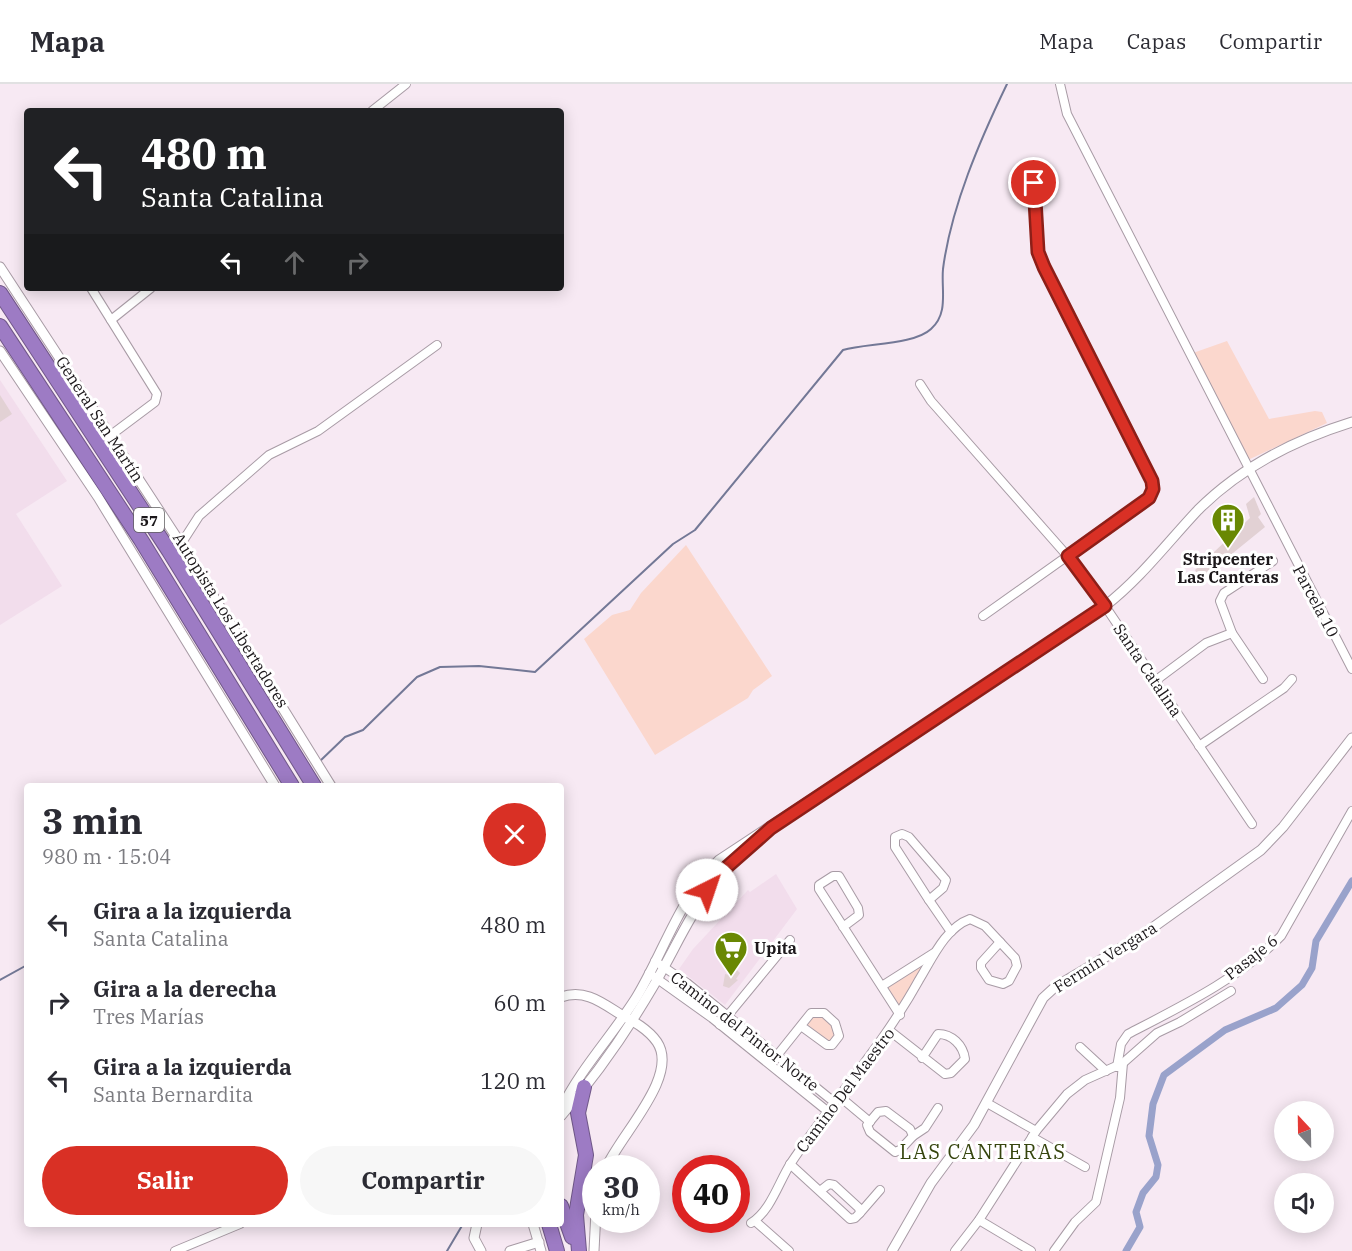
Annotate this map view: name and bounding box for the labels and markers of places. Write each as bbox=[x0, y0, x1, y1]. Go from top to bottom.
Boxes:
pin bbox=[1008, 157, 1059, 208]
building icon: Stripcenter Las Canteras bbox=[1210, 502, 1246, 549]
place label: Stripcenter Las Canteras bbox=[1177, 549, 1279, 587]
supermarket icon: Upita bbox=[713, 930, 749, 977]
place label: Upita bbox=[754, 938, 797, 958]

